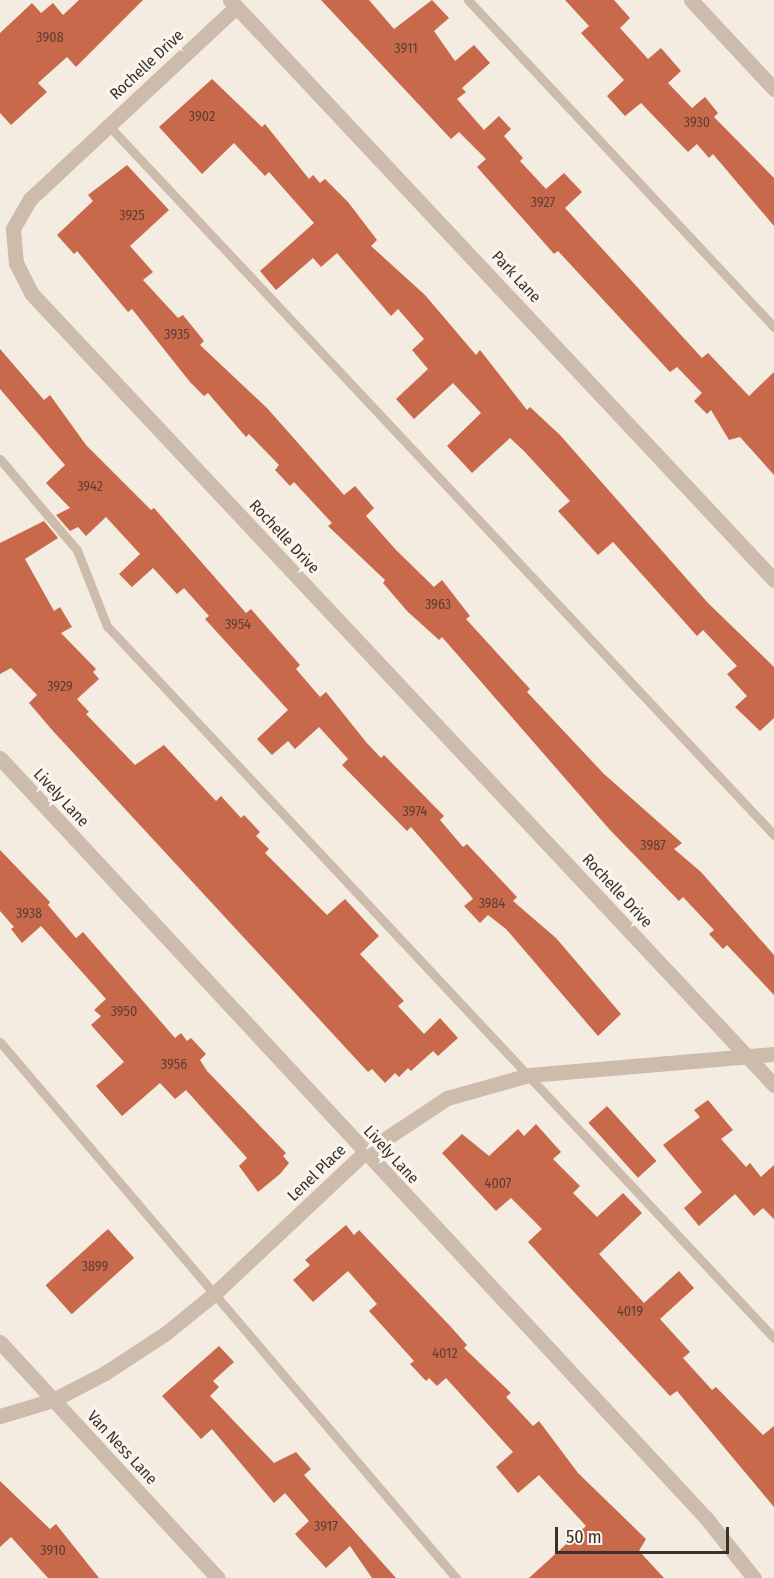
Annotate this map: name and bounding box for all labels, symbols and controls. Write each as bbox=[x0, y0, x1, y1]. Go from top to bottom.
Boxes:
street label: Rochelle Drive bbox=[106, 26, 188, 104]
house number: 3908 bbox=[36, 30, 64, 46]
house number: 3911 bbox=[394, 41, 418, 57]
house number: 3902 bbox=[189, 109, 215, 125]
house number: 3930 bbox=[684, 115, 710, 131]
house number: 3927 bbox=[531, 195, 555, 211]
house number: 3925 bbox=[119, 208, 145, 224]
street label: Park Lane bbox=[487, 247, 545, 307]
house number: 3935 bbox=[164, 327, 190, 343]
house number: 3942 bbox=[77, 479, 103, 495]
street label: Rochelle Drive bbox=[245, 496, 323, 578]
house number: 3963 bbox=[425, 597, 451, 613]
house number: 3954 bbox=[225, 617, 251, 633]
house number: 3929 bbox=[47, 679, 73, 695]
street label: Lively Lane bbox=[29, 765, 93, 831]
house number: 3974 bbox=[403, 804, 427, 820]
house number: 3987 bbox=[640, 838, 666, 854]
street label: Rochelle Drive bbox=[578, 850, 656, 932]
house number: 3984 bbox=[479, 896, 505, 912]
house number: 3938 bbox=[16, 906, 42, 922]
house number: 3950 bbox=[111, 1004, 137, 1020]
house number: 3956 bbox=[161, 1057, 187, 1073]
street label: Lively Lane bbox=[359, 1122, 423, 1188]
street label: Lenel Place bbox=[284, 1141, 350, 1205]
house number: 4007 bbox=[485, 1176, 511, 1192]
house number: 3899 bbox=[82, 1259, 108, 1275]
house number: 4019 bbox=[617, 1304, 643, 1320]
house number: 4012 bbox=[432, 1346, 458, 1362]
street label: Van Ness Lane bbox=[83, 1407, 161, 1489]
scale bar bbox=[558, 1515, 732, 1553]
house number: 3917 bbox=[314, 1519, 338, 1535]
text: 50 m bbox=[566, 1526, 602, 1548]
house number: 3910 bbox=[40, 1543, 66, 1559]

